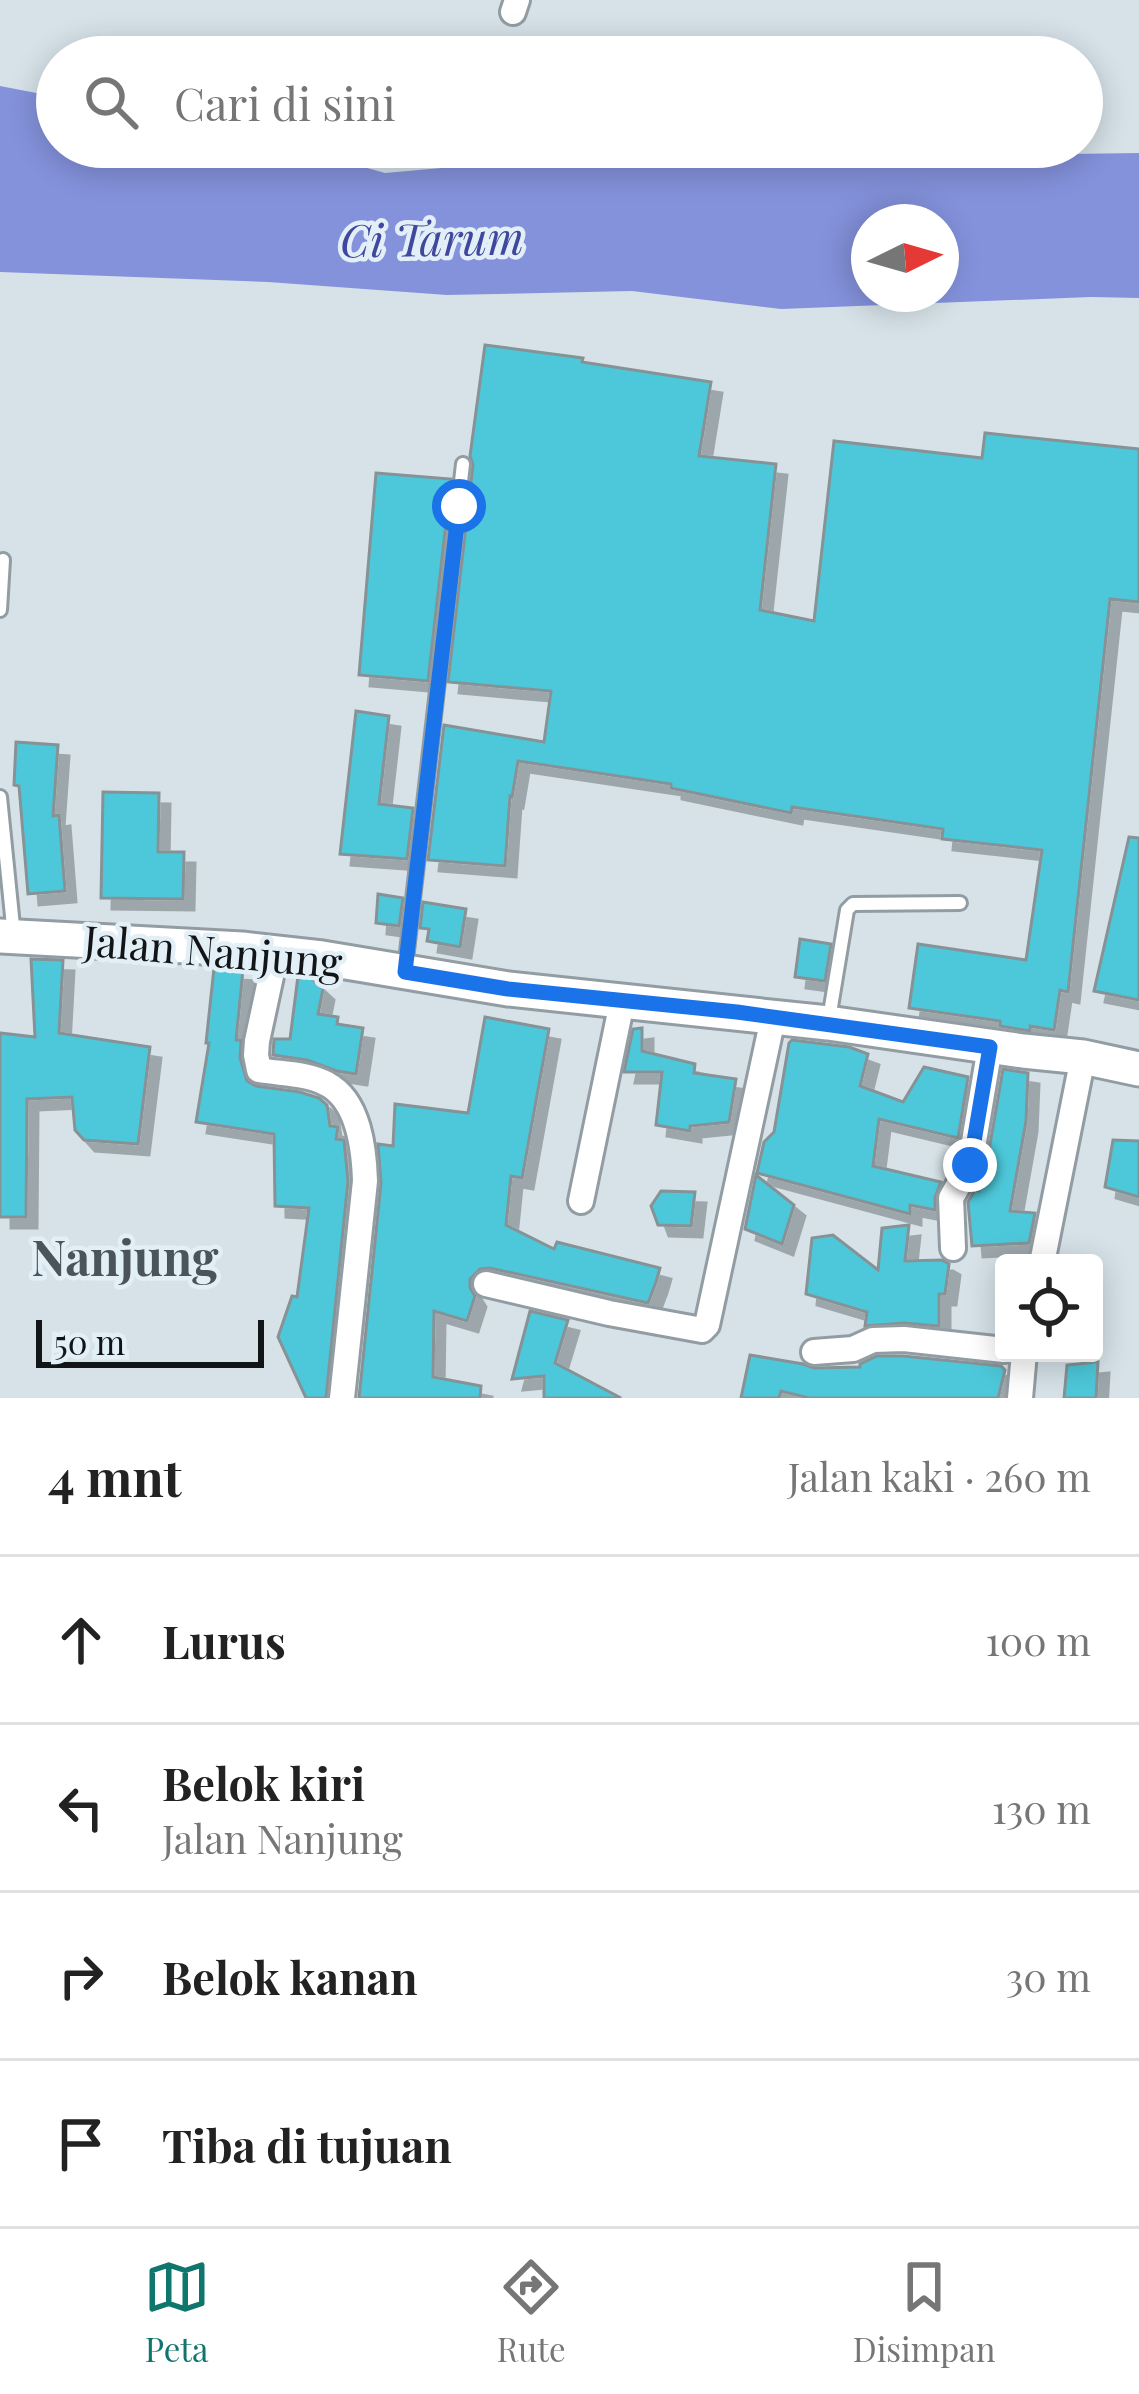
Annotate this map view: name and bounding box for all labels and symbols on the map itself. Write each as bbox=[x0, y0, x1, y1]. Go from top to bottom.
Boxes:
north arrow bbox=[851, 204, 959, 312]
water label: Ci Tarum bbox=[339, 205, 524, 269]
route start bbox=[432, 479, 486, 533]
street label: Jalan Nanjung bbox=[81, 911, 345, 989]
route end bbox=[943, 1138, 997, 1192]
district label: Nanjung bbox=[31, 1224, 219, 1288]
scale bar bbox=[36, 1314, 264, 1367]

